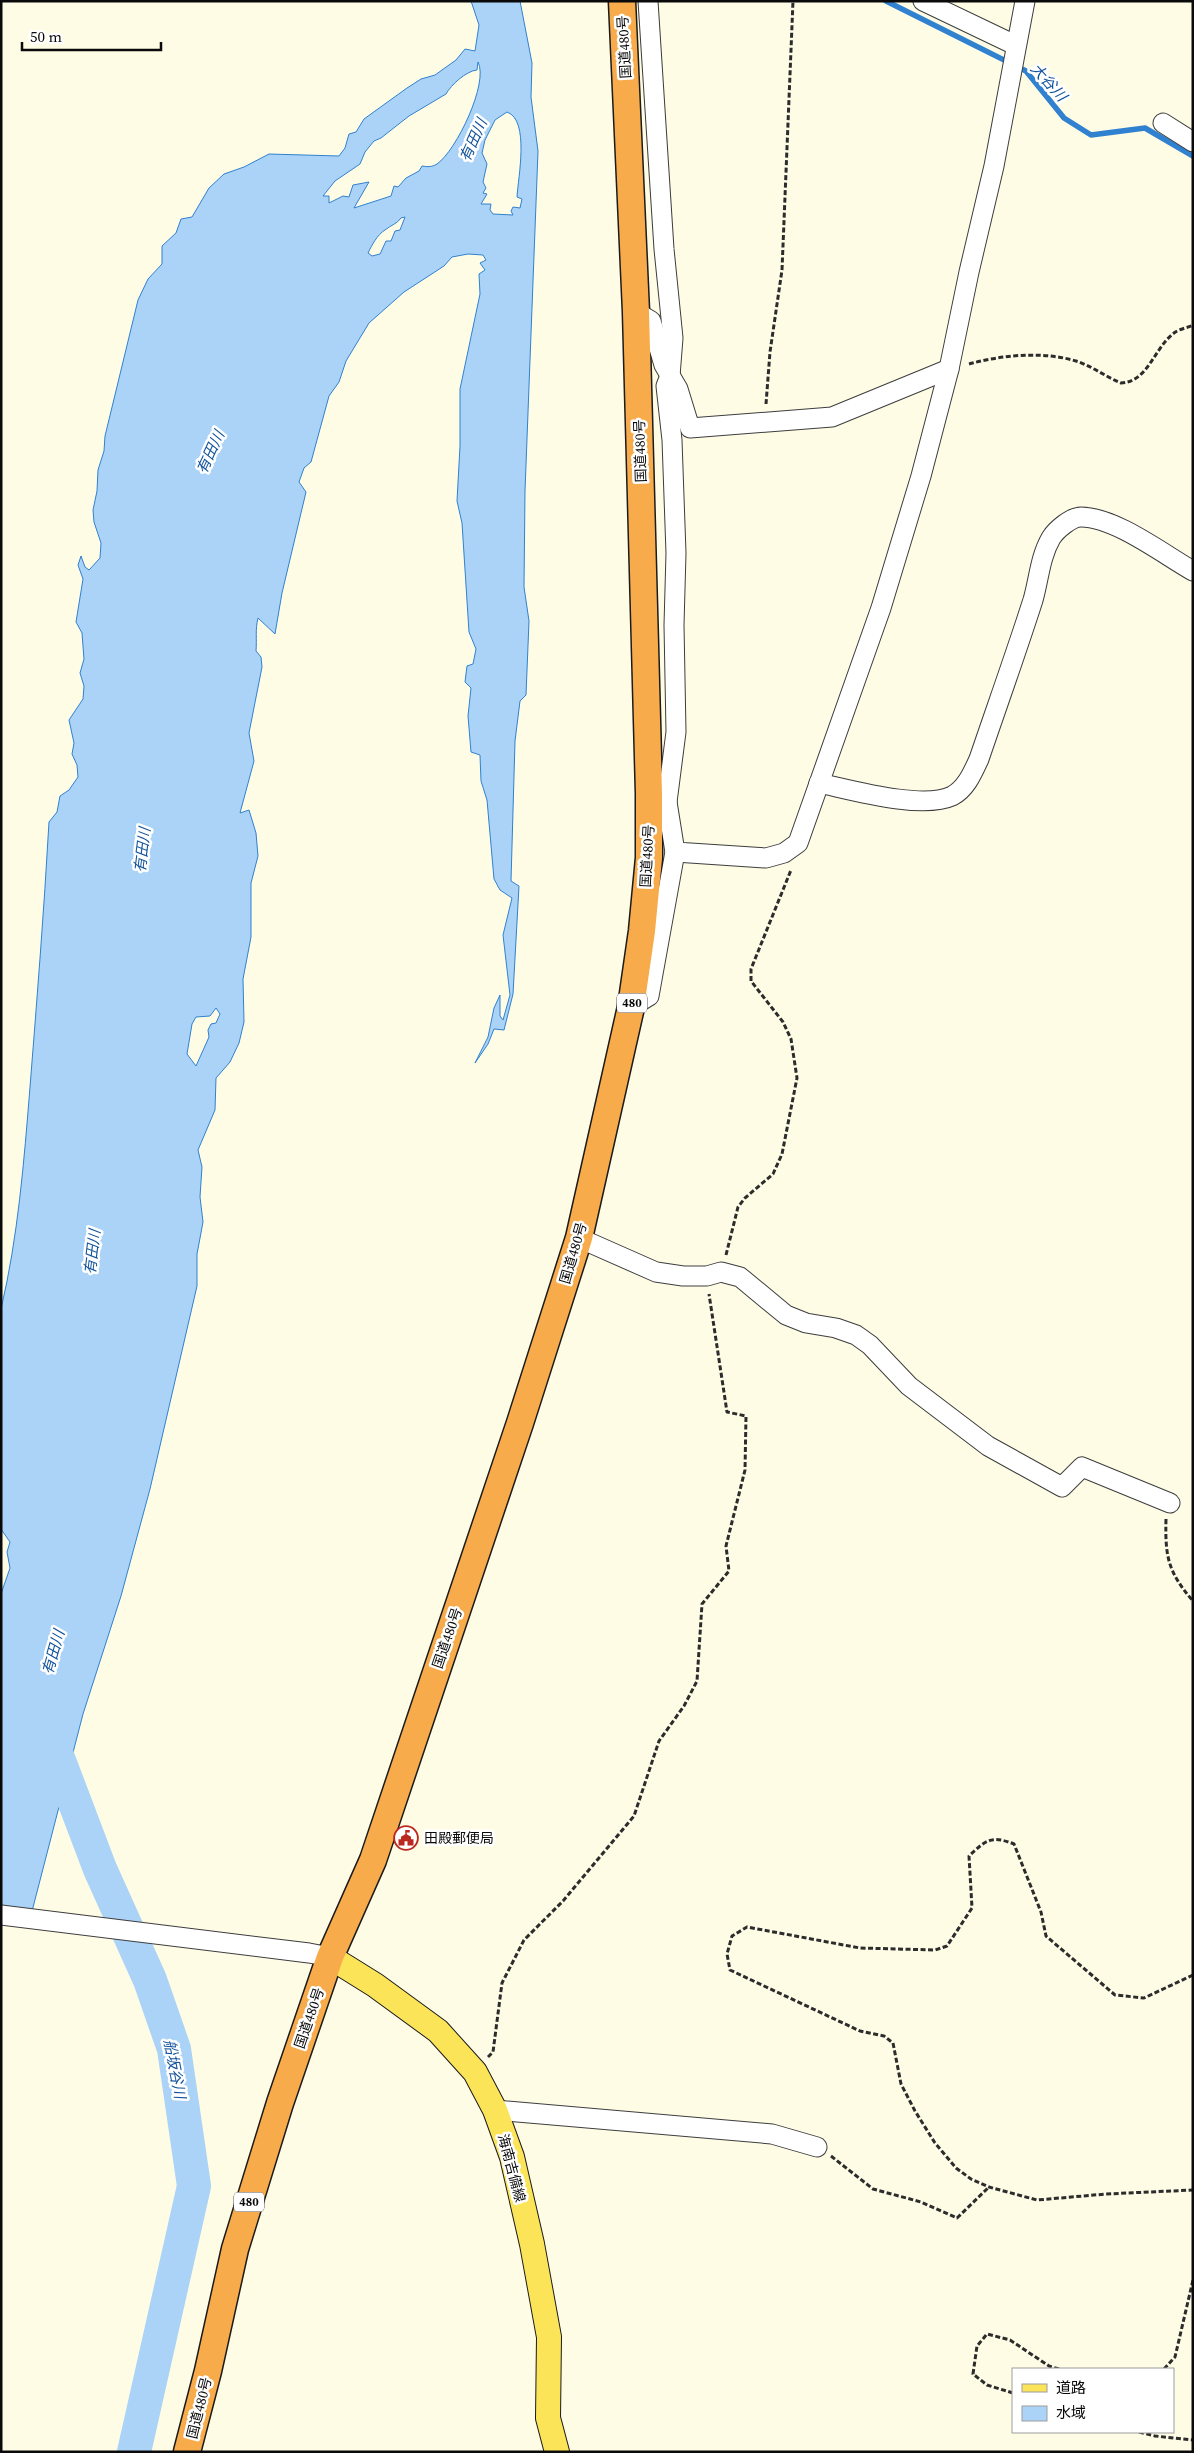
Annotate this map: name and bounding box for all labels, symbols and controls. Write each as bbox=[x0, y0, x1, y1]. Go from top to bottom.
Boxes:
street label: 国道480号 bbox=[612, 15, 636, 79]
scale bar bbox=[22, 20, 161, 52]
text: 50 m bbox=[30, 26, 62, 47]
water label: 大谷川 bbox=[1026, 58, 1073, 107]
water label: 有田川 bbox=[454, 113, 493, 165]
street label: 国道480号 bbox=[629, 419, 651, 483]
water label: 有田川 bbox=[191, 425, 230, 477]
water label: 有田川 bbox=[129, 824, 155, 874]
street label: 国道480号 bbox=[635, 824, 659, 888]
road number: 480 bbox=[617, 994, 647, 1012]
street label: 国道480号 bbox=[555, 1220, 591, 1286]
water label: 有田川 bbox=[79, 1226, 105, 1276]
street label: 国道480号 bbox=[427, 1605, 467, 1671]
water label: 有田川 bbox=[37, 1626, 70, 1677]
public building icon: 田殿郵便局 bbox=[393, 1825, 419, 1851]
place label: 田殿郵便局 bbox=[424, 1828, 494, 1848]
street label: 国道480号 bbox=[289, 1985, 329, 2051]
water label: 船坂谷川 bbox=[159, 2038, 191, 2102]
street label: 海南吉備線 bbox=[493, 2132, 531, 2204]
road number: 480 bbox=[234, 2192, 264, 2212]
legend bbox=[1012, 2368, 1174, 2433]
street label: 国道480号 bbox=[182, 2375, 216, 2441]
text: 道路 bbox=[1056, 2377, 1086, 2398]
text: 水域 bbox=[1056, 2402, 1086, 2423]

